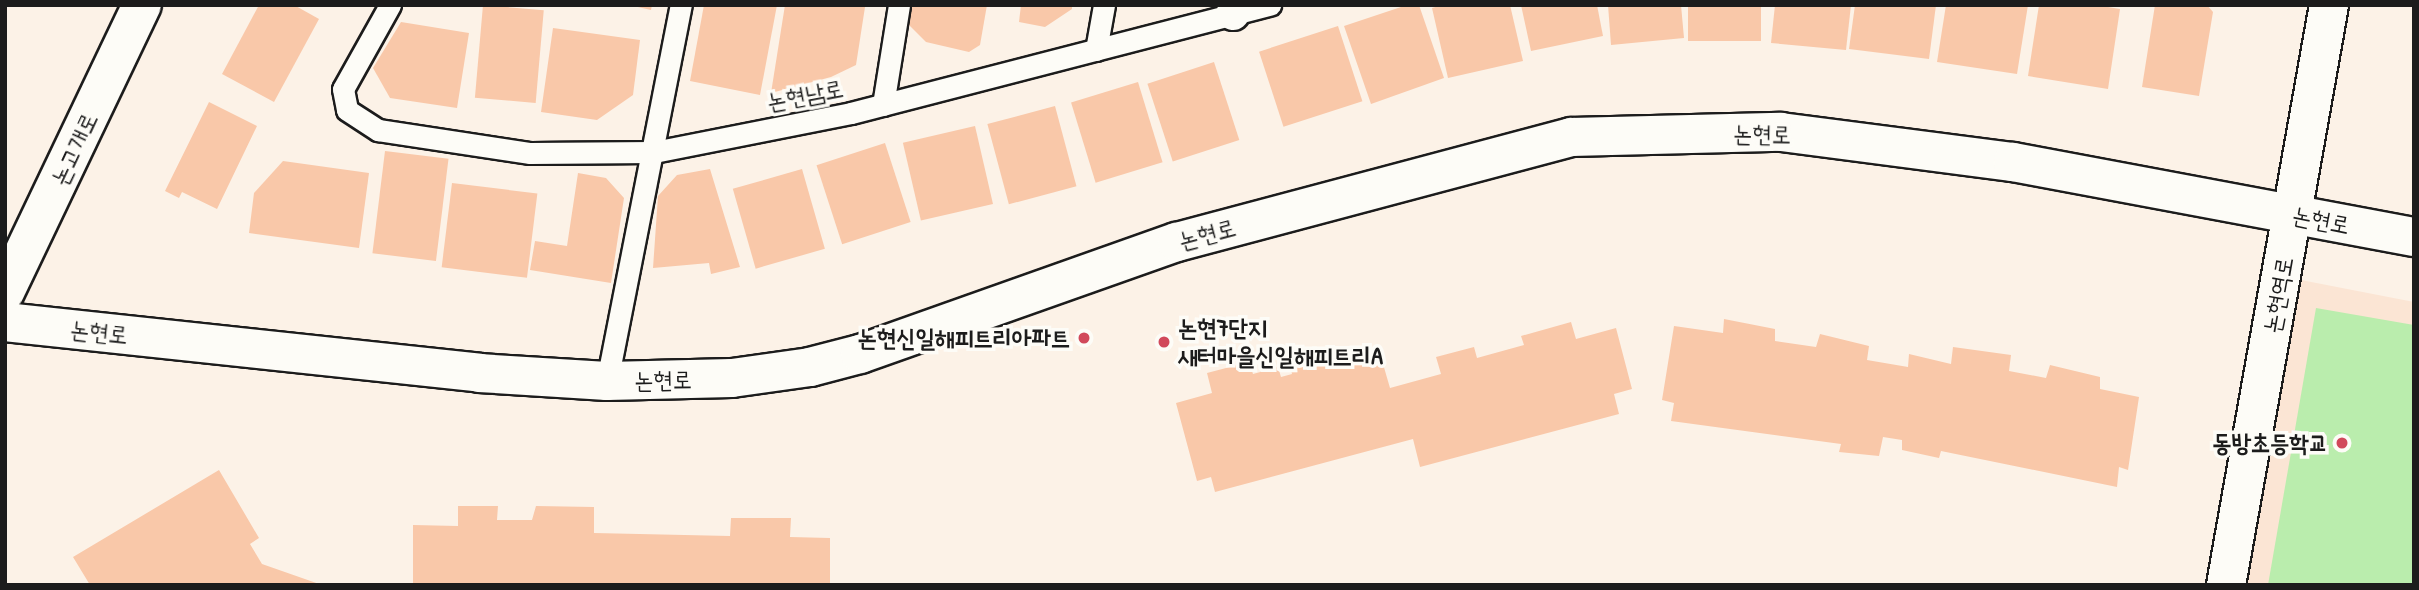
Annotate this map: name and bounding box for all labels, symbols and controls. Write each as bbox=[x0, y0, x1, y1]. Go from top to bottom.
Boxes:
street label: 논현남로 bbox=[764, 73, 846, 117]
street label: 논고개로 bbox=[45, 108, 103, 190]
street label: 논현로 bbox=[1733, 119, 1791, 149]
street label: 논현로 bbox=[2290, 200, 2352, 240]
street label: 논현로 bbox=[1175, 213, 1239, 255]
street label: 논현역로 bbox=[2257, 254, 2299, 336]
place label: 논현7단지 새터마을신일해피트리A bbox=[1178, 314, 1383, 370]
street label: 논현로 bbox=[69, 315, 129, 349]
place label: 논현신일해피트리아파트 bbox=[858, 324, 1070, 352]
marker: 논현신일해피트리아파트 bbox=[1076, 330, 1092, 346]
marker: 논현7단지 새터마을신일해피트리A bbox=[1156, 334, 1172, 350]
street label: 논현로 bbox=[634, 365, 692, 395]
place label: 동방초등학교 bbox=[2212, 429, 2328, 457]
marker: 동방초등학교 bbox=[2334, 435, 2350, 451]

